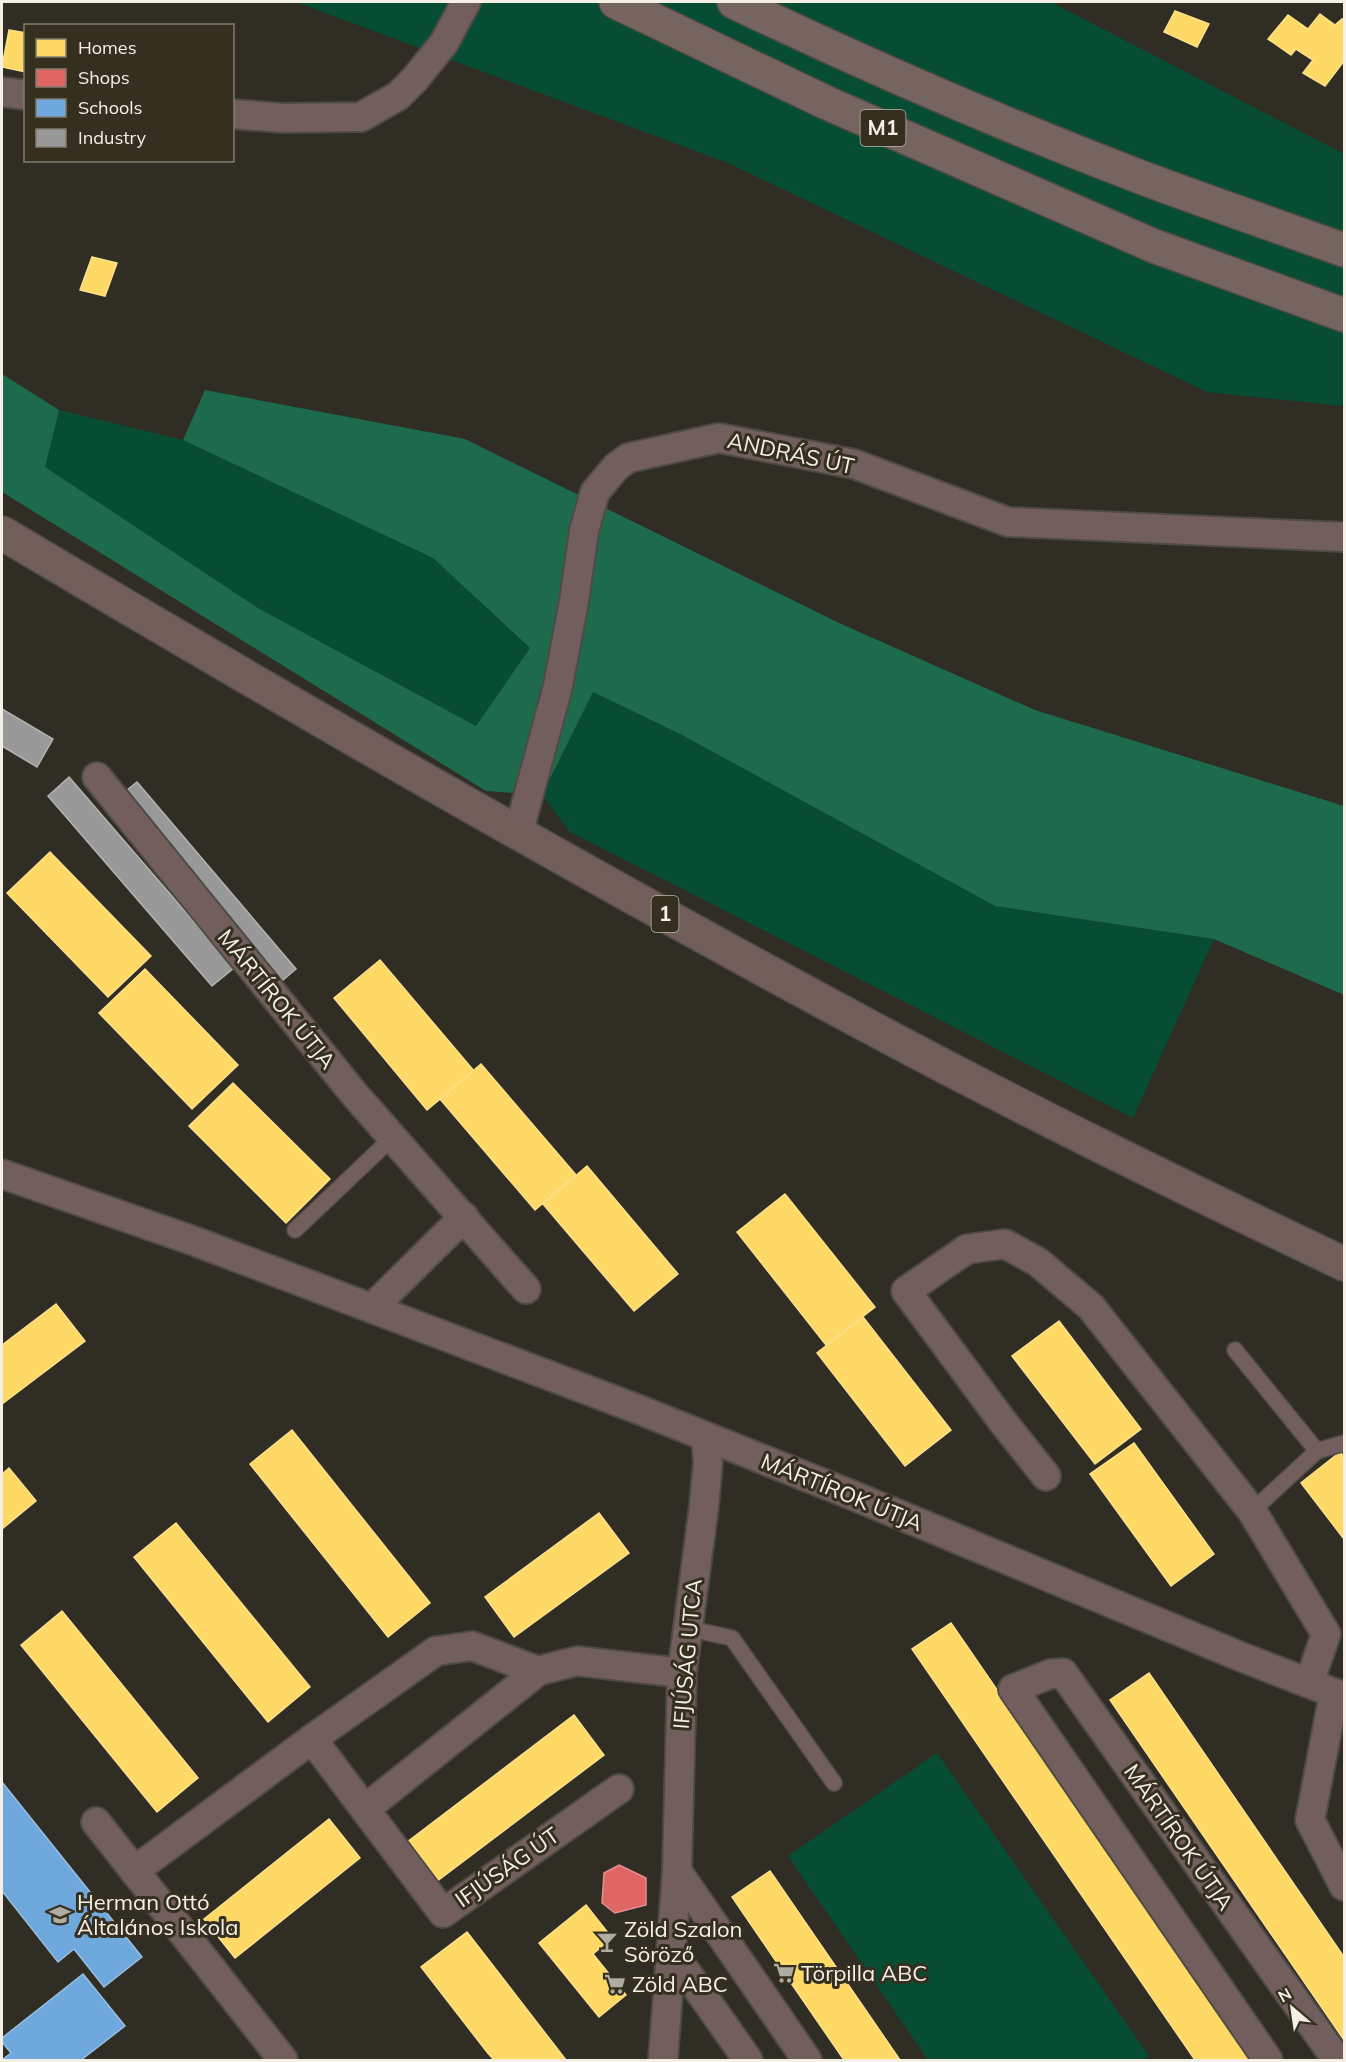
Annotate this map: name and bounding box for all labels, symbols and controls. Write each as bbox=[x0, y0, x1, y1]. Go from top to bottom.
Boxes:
legend bbox=[24, 24, 234, 162]
text: Homes bbox=[78, 36, 137, 59]
text: Shops bbox=[78, 66, 130, 89]
text: Schools bbox=[78, 96, 143, 119]
road number: M1 bbox=[860, 110, 906, 146]
text: Industry bbox=[78, 126, 147, 149]
street label: ANDRÁS ÚT bbox=[725, 426, 857, 480]
road number: 1 bbox=[652, 896, 678, 932]
street label: MÁRTÍROK ÚTJA bbox=[212, 923, 342, 1075]
street label: MÁRTÍROK ÚTJA bbox=[757, 1447, 927, 1537]
street label: IFJÚSÁG UTCA bbox=[666, 1578, 708, 1730]
street label: MÁRTÍROK ÚTJA bbox=[1118, 1758, 1240, 1916]
street label: IFJÚSÁG ÚT bbox=[449, 1821, 565, 1913]
place label: Herman Ottó Általános Iskola bbox=[77, 1888, 239, 1941]
school or university icon: Herman Ottó Általános Iskola bbox=[48, 1903, 72, 1927]
place label: Zöld Szalon Söröző bbox=[624, 1915, 742, 1968]
bar icon: Zöld Szalon Söröző bbox=[595, 1930, 619, 1954]
place label: Törpilla ABC bbox=[801, 1959, 927, 1987]
supermarket icon: Törpilla ABC bbox=[772, 1961, 796, 1985]
place label: Zöld ABC bbox=[632, 1970, 728, 1998]
supermarket icon: Zöld ABC bbox=[603, 1972, 627, 1996]
north arrow bbox=[1262, 1978, 1322, 2038]
text: N bbox=[1275, 1983, 1295, 2007]

